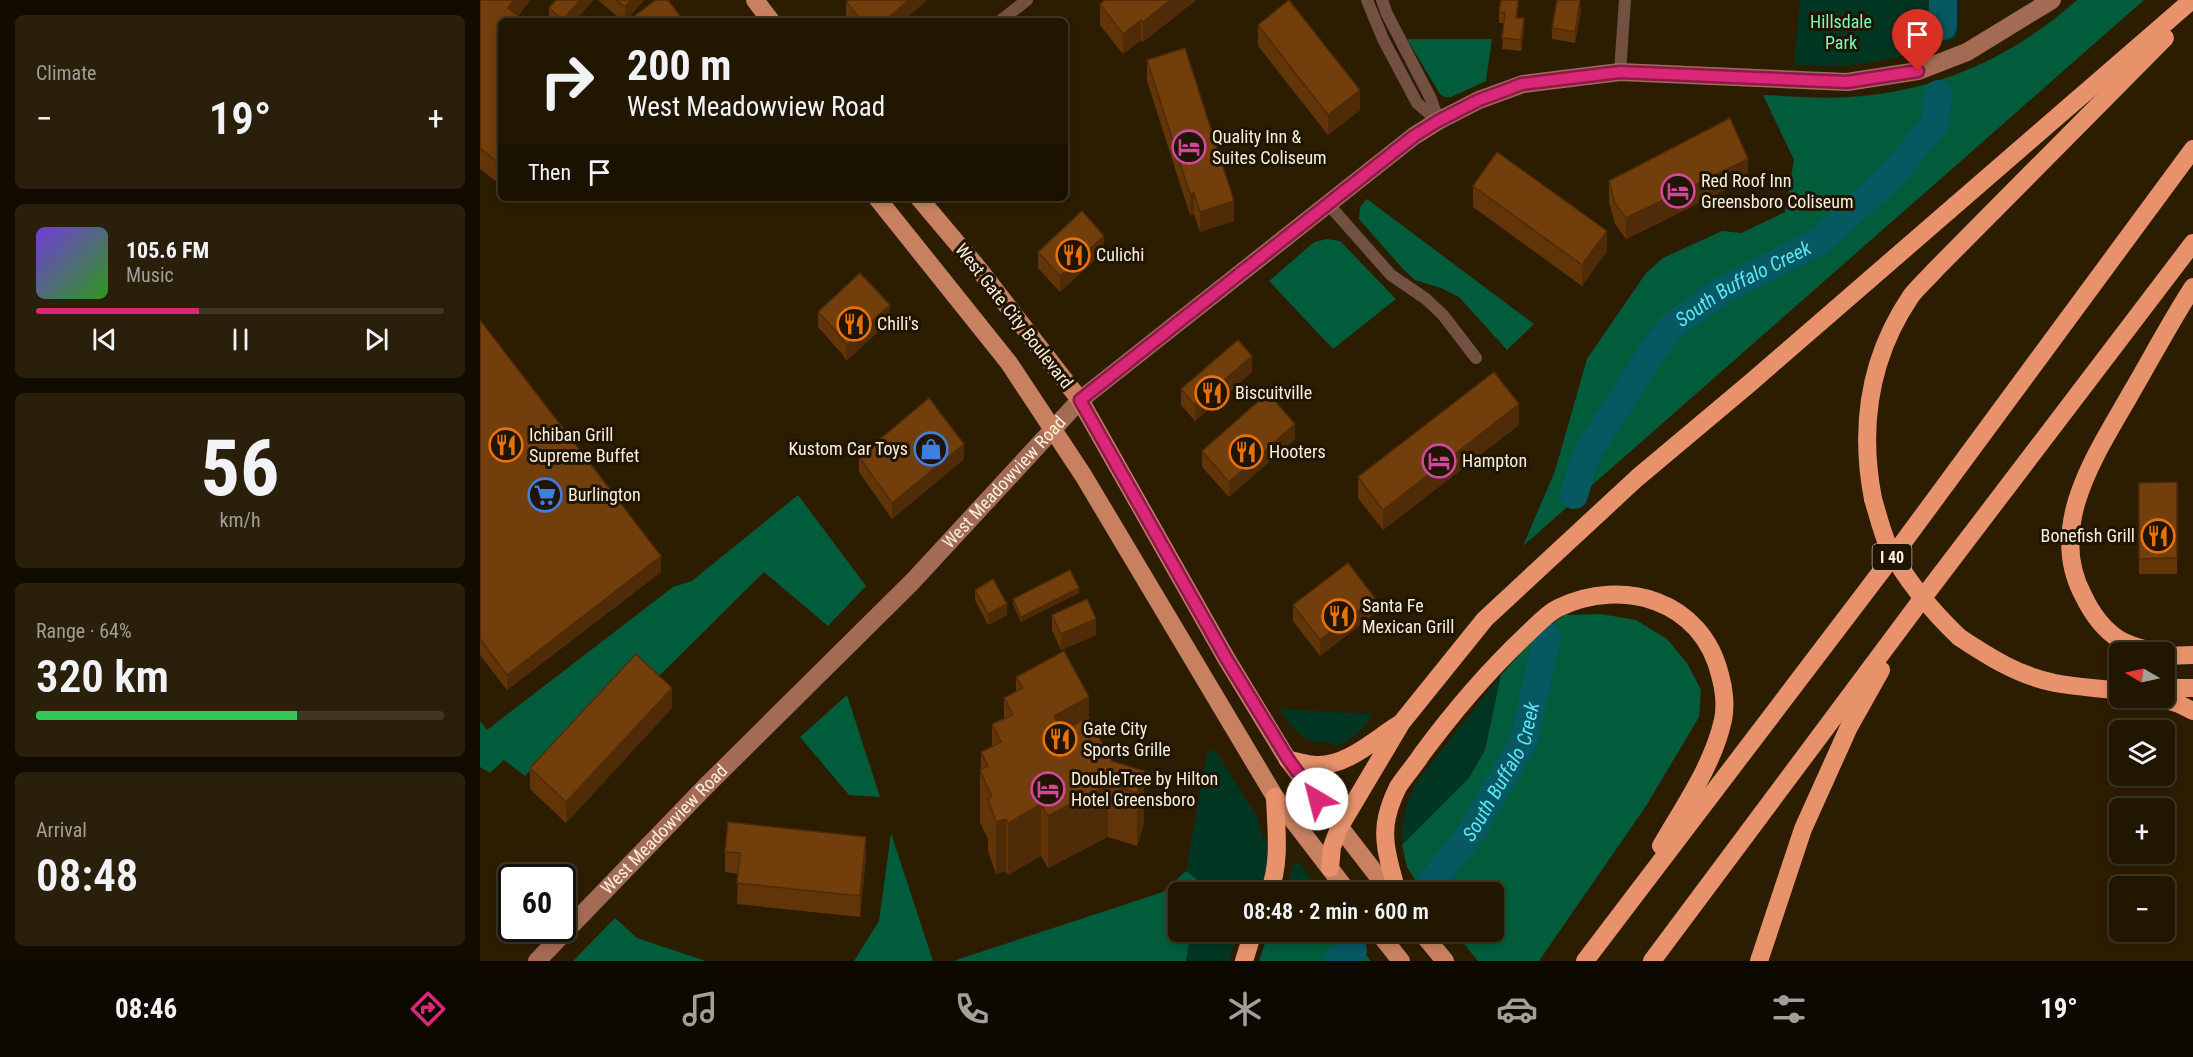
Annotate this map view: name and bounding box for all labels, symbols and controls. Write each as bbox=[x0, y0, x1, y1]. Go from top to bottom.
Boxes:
pin bbox=[1892, 9, 1943, 71]
park label: Hillsdale Park bbox=[1810, 11, 1872, 53]
icon: arrive bbox=[1901, 18, 1934, 51]
text: 200 m bbox=[627, 41, 732, 90]
icon: right bbox=[528, 42, 606, 120]
text: Climate bbox=[36, 61, 96, 85]
text: West Meadowview Road bbox=[627, 91, 885, 123]
text: 19° bbox=[209, 92, 271, 145]
text: − bbox=[36, 99, 53, 138]
text: + bbox=[428, 99, 444, 138]
place label: Quality Inn & Suites Coliseum bbox=[1212, 126, 1327, 168]
hotel icon: Quality Inn & Suites Coliseum bbox=[1171, 129, 1207, 165]
icon: arrive bbox=[583, 156, 616, 189]
text: Then bbox=[528, 160, 571, 185]
place label: Red Roof Inn Greensboro Coliseum bbox=[1701, 170, 1854, 212]
hotel icon: Red Roof Inn Greensboro Coliseum bbox=[1660, 173, 1696, 209]
water label: South Buffalo Creek bbox=[1671, 235, 1816, 332]
restaurant icon: Culichi bbox=[1055, 237, 1091, 273]
text: 105.6 FM bbox=[126, 238, 209, 263]
street label: West Gate City Boulevard bbox=[951, 239, 1078, 392]
place label: Culichi bbox=[1096, 244, 1144, 265]
text: Music bbox=[126, 263, 174, 287]
restaurant icon: Chili's bbox=[836, 306, 872, 342]
place label: Chili's bbox=[877, 313, 919, 334]
icon: previous bbox=[88, 323, 121, 356]
icon: pause bbox=[224, 323, 257, 356]
icon: next bbox=[360, 323, 393, 356]
restaurant icon: Biscuitville bbox=[1194, 375, 1230, 411]
place label: Biscuitville bbox=[1235, 382, 1312, 403]
street label: West Meadowview Road bbox=[938, 411, 1070, 552]
text: 56 bbox=[201, 423, 279, 514]
place label: Ichiban Grill Supreme Buffet bbox=[529, 424, 639, 466]
restaurant icon: Ichiban Grill Supreme Buffet bbox=[488, 427, 524, 463]
shop icon: Kustom Car Toys bbox=[913, 431, 949, 467]
restaurant icon: Hooters bbox=[1228, 434, 1264, 470]
place label: Kustom Car Toys bbox=[788, 438, 908, 459]
place label: Hooters bbox=[1269, 441, 1326, 462]
hotel icon: Hampton bbox=[1421, 443, 1457, 479]
place label: Hampton bbox=[1462, 450, 1527, 471]
supermarket icon: Burlington bbox=[527, 477, 563, 513]
place label: Burlington bbox=[568, 484, 641, 505]
text: km/h bbox=[219, 508, 261, 532]
restaurant icon: Bonefish Grill bbox=[2140, 518, 2176, 554]
place label: Bonefish Grill bbox=[2041, 525, 2135, 546]
road number: I 40 bbox=[1872, 544, 1912, 570]
place label: Santa Fe Mexican Grill bbox=[1362, 595, 1454, 637]
restaurant icon: Santa Fe Mexican Grill bbox=[1321, 598, 1357, 634]
text: Range · 64% bbox=[36, 619, 132, 643]
north arrow bbox=[2109, 642, 2175, 708]
map controls bbox=[2109, 642, 2175, 942]
text: 320 km bbox=[36, 650, 169, 703]
water label: South Buffalo Creek bbox=[1457, 699, 1545, 846]
place label: Gate City Sports Grille bbox=[1083, 718, 1171, 760]
button: layers bbox=[2109, 720, 2175, 786]
restaurant icon: Gate City Sports Grille bbox=[1042, 721, 1078, 757]
street label: West Meadowview Road bbox=[596, 760, 731, 898]
position arrow bbox=[1285, 767, 1349, 831]
place label: DoubleTree by Hilton Hotel Greensboro bbox=[1071, 768, 1218, 810]
hotel icon: DoubleTree by Hilton Hotel Greensboro bbox=[1030, 771, 1066, 807]
button: + bbox=[2109, 798, 2175, 864]
text: Arrival bbox=[36, 818, 87, 842]
text: 08:48 bbox=[36, 849, 138, 902]
speed limit sign: 60 bbox=[498, 864, 576, 942]
button: − bbox=[2109, 876, 2175, 942]
text: 08:48 · 2 min · 600 m bbox=[1243, 899, 1429, 924]
icon: directions bbox=[407, 988, 449, 1030]
icon: music bbox=[679, 988, 721, 1030]
icon: phone bbox=[951, 988, 993, 1030]
icon: climate bbox=[1224, 988, 1266, 1030]
icon: car bbox=[1496, 988, 1538, 1030]
icon: filters bbox=[1768, 988, 1810, 1030]
text: 08:46 bbox=[115, 993, 177, 1025]
text: 19° bbox=[2040, 993, 2078, 1025]

